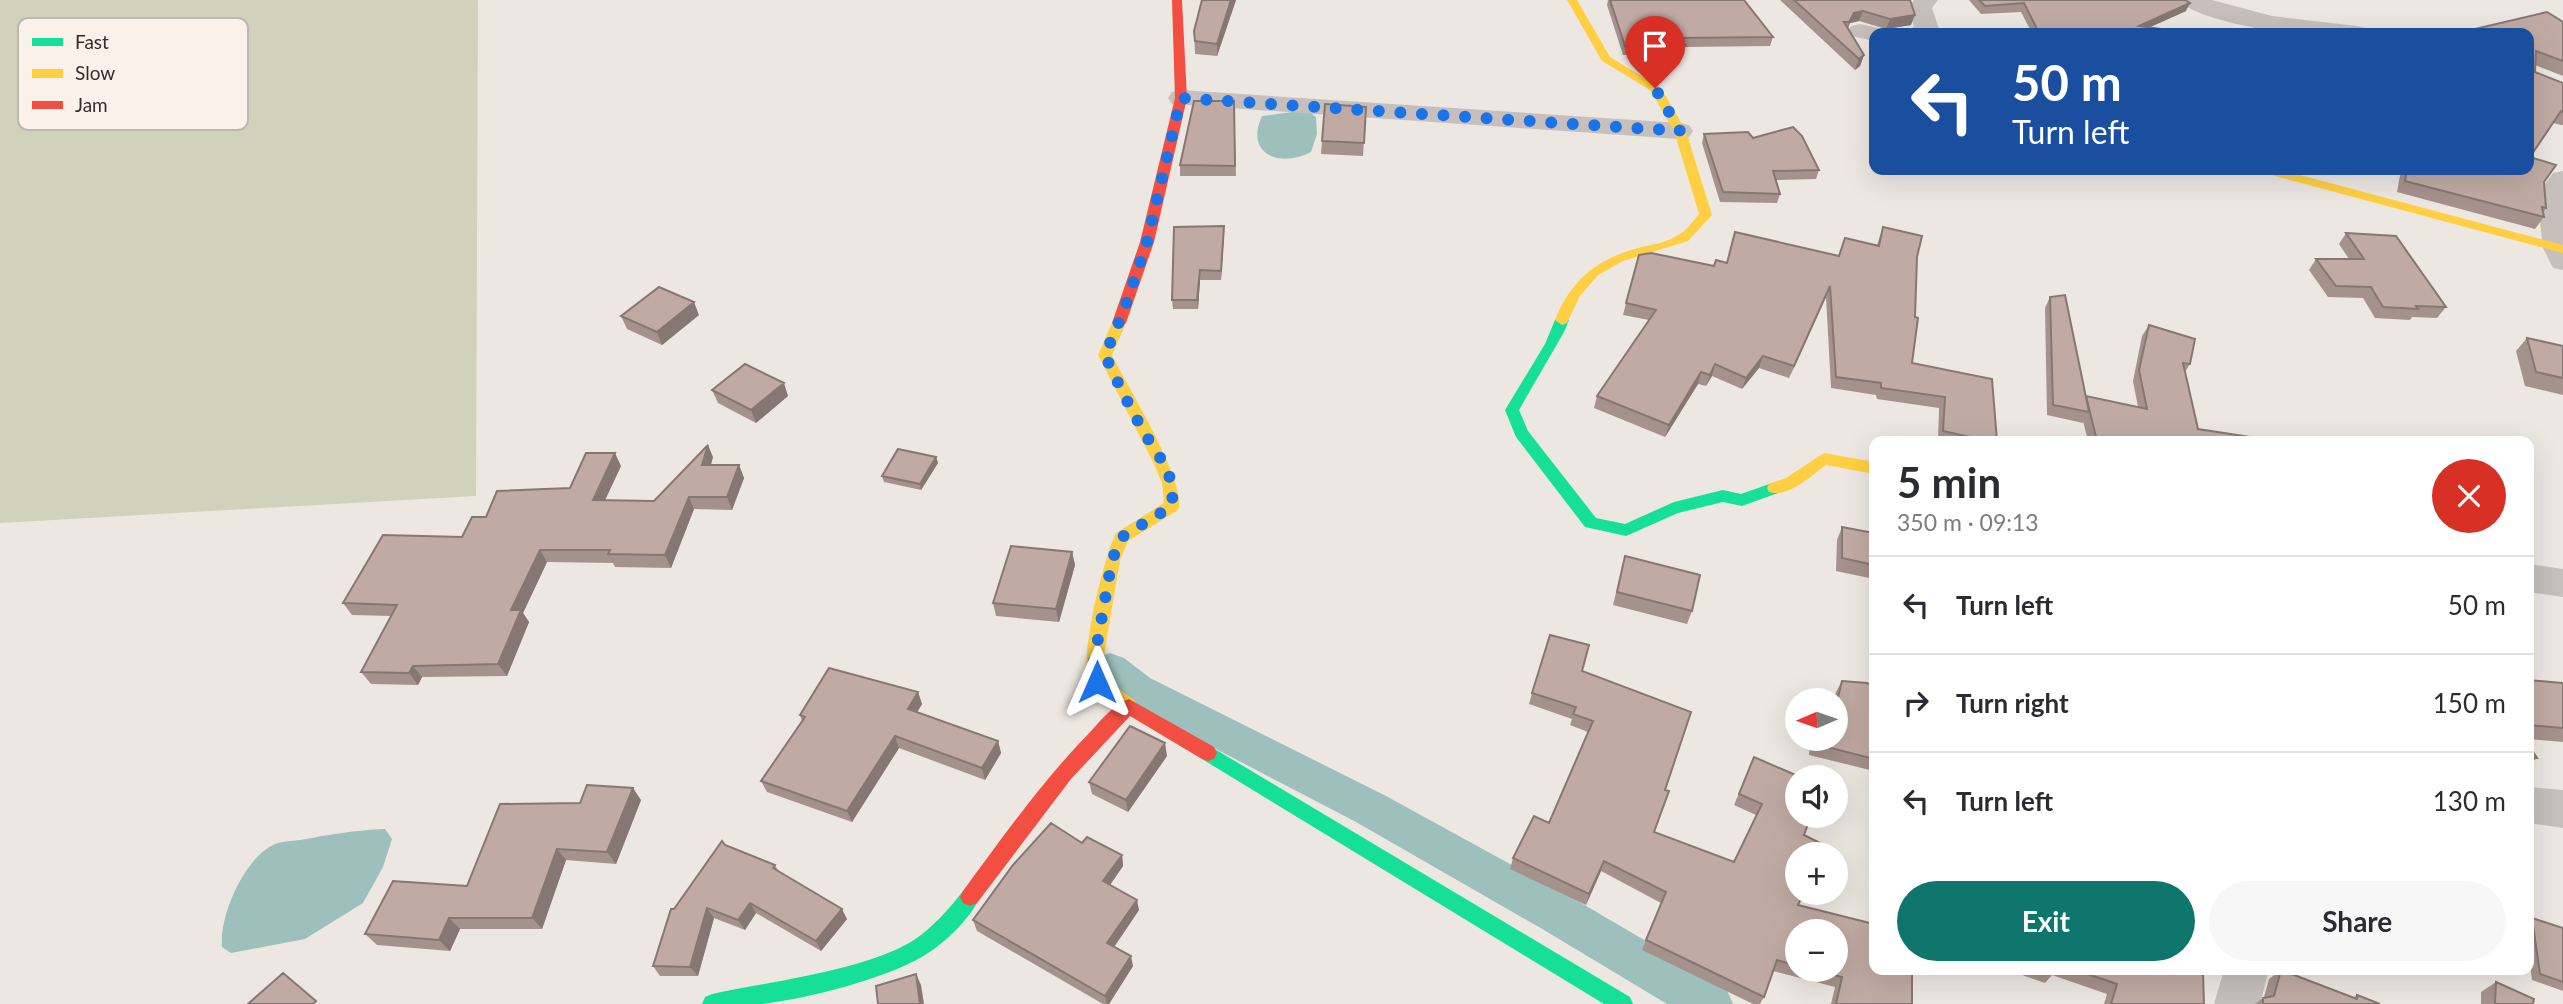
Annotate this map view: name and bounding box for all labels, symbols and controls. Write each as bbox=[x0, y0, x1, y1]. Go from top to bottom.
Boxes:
pin bbox=[1625, 16, 1685, 88]
legend bbox=[18, 18, 248, 130]
icon: arrive bbox=[1636, 27, 1674, 65]
text: Fast bbox=[75, 30, 109, 53]
text: 50 m bbox=[2012, 53, 2122, 111]
icon: left bbox=[1897, 56, 1988, 147]
text: Slow bbox=[75, 61, 115, 84]
text: Jam bbox=[75, 93, 108, 116]
text: Turn left bbox=[2012, 112, 2129, 151]
text: 5 min bbox=[1897, 457, 2001, 507]
button: close bbox=[2432, 459, 2506, 533]
text: 350 m · 09:13 bbox=[1897, 508, 2039, 536]
icon: left bbox=[1897, 586, 1935, 624]
text: Turn left bbox=[1956, 589, 2053, 621]
text: 50 m bbox=[2448, 589, 2506, 621]
position arrow bbox=[1060, 645, 1134, 719]
icon: right bbox=[1897, 684, 1935, 722]
text: Turn right bbox=[1956, 687, 2069, 719]
text: 150 m bbox=[2433, 687, 2506, 719]
north arrow bbox=[1785, 688, 1848, 751]
map controls bbox=[1785, 688, 1848, 982]
button: sound bbox=[1785, 765, 1848, 828]
icon: left bbox=[1897, 782, 1935, 820]
text: Turn left bbox=[1956, 785, 2053, 817]
text: 130 m bbox=[2433, 785, 2506, 817]
button: + bbox=[1785, 842, 1848, 905]
button: Exit bbox=[1897, 881, 2195, 961]
button: Share bbox=[2209, 881, 2506, 961]
button: − bbox=[1785, 919, 1848, 982]

